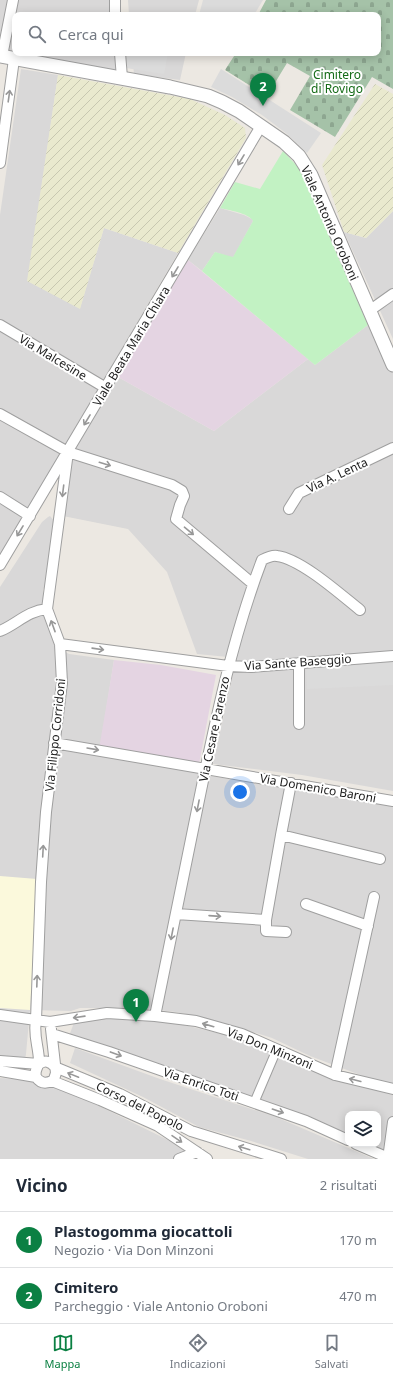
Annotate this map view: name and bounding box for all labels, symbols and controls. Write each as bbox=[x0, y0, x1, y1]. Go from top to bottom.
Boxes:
search box bbox=[12, 12, 381, 56]
icon: search bbox=[26, 23, 48, 45]
text: Cerca qui bbox=[58, 24, 124, 44]
park label: Cimitero di Rovigo bbox=[311, 66, 363, 97]
pin: 2 bbox=[250, 73, 276, 106]
one-way arrow bbox=[5, 90, 13, 103]
one-way arrow bbox=[237, 154, 245, 165]
street label: Viale Antonio Oroboni bbox=[297, 163, 363, 283]
one-way arrow bbox=[170, 266, 178, 278]
street label: Viale Beata Maria Chiara bbox=[88, 283, 174, 409]
street label: Via Malcesine bbox=[16, 330, 90, 384]
one-way arrow bbox=[83, 414, 91, 425]
street label: Via A. Lenta bbox=[304, 453, 370, 497]
one-way arrow bbox=[98, 461, 111, 468]
one-way arrow bbox=[59, 484, 66, 497]
one-way arrow bbox=[16, 525, 24, 537]
one-way arrow bbox=[183, 526, 194, 535]
one-way arrow bbox=[49, 620, 57, 632]
one-way arrow bbox=[91, 645, 104, 653]
street label: Via Sante Baseggio bbox=[244, 650, 352, 674]
street label: Via Cesare Parenzo bbox=[195, 675, 233, 783]
street label: Via Filippo Corridoni bbox=[41, 678, 69, 792]
one-way arrow bbox=[86, 746, 99, 754]
street label: Via Domenico Baroni bbox=[258, 769, 378, 807]
your location bbox=[230, 782, 250, 802]
one-way arrow bbox=[193, 800, 201, 813]
one-way arrow bbox=[40, 845, 47, 858]
one-way arrow bbox=[208, 913, 221, 920]
one-way arrow bbox=[167, 927, 175, 940]
one-way arrow bbox=[33, 975, 41, 988]
pin: 1 bbox=[123, 989, 149, 1022]
one-way arrow bbox=[73, 1013, 86, 1021]
one-way arrow bbox=[201, 1020, 214, 1028]
street label: Via Don Minzoni bbox=[224, 1023, 316, 1073]
one-way arrow bbox=[110, 1051, 122, 1059]
street label: Via Enrico Toti bbox=[161, 1063, 241, 1105]
one-way arrow bbox=[68, 1070, 80, 1078]
one-way arrow bbox=[349, 1075, 362, 1083]
street label: Corso del Popolo bbox=[93, 1077, 187, 1135]
one-way arrow bbox=[272, 1108, 284, 1116]
map controls bbox=[345, 1111, 381, 1147]
button: layers bbox=[345, 1111, 381, 1147]
one-way arrow bbox=[171, 1135, 183, 1143]
one-way arrow bbox=[237, 1144, 250, 1151]
text: Vicino bbox=[16, 1174, 68, 1197]
text: 2 risultati bbox=[320, 1176, 377, 1194]
text: Plastogomma giocattoli bbox=[54, 1221, 233, 1241]
text: 1 bbox=[25, 1231, 33, 1249]
text: 170 m bbox=[339, 1231, 377, 1249]
text: Negozio · Via Don Minzoni bbox=[54, 1241, 214, 1259]
text: Cimitero bbox=[54, 1277, 118, 1297]
text: 2 bbox=[25, 1287, 33, 1305]
text: 470 m bbox=[339, 1287, 377, 1305]
text: Parcheggio · Viale Antonio Oroboni bbox=[54, 1297, 268, 1315]
tab: Mappa bbox=[45, 1332, 80, 1371]
tab: Indicazioni bbox=[170, 1332, 226, 1371]
tab: Salvati bbox=[315, 1332, 348, 1371]

